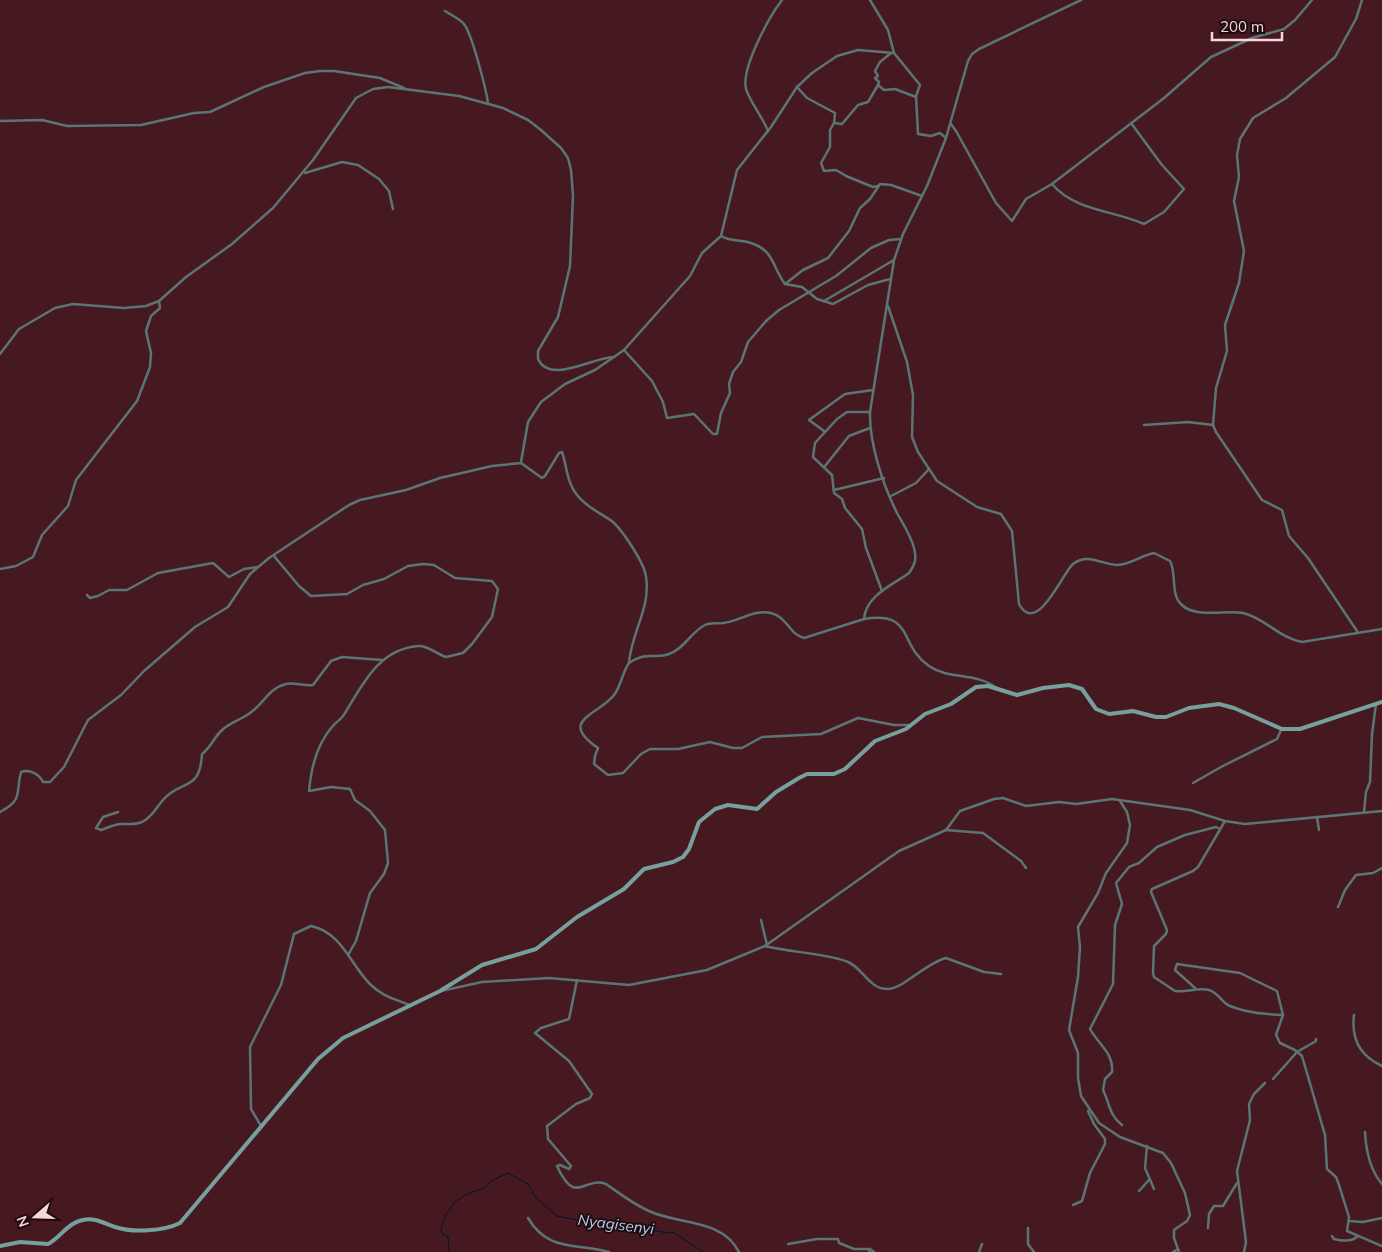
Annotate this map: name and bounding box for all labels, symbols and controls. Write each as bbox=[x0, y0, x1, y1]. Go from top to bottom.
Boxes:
scale bar bbox=[1212, 10, 1282, 42]
text: 200 m bbox=[1220, 17, 1264, 36]
north arrow bbox=[10, 1192, 60, 1242]
water label: Nyagisenyi bbox=[577, 1210, 656, 1238]
text: N bbox=[13, 1213, 33, 1229]

